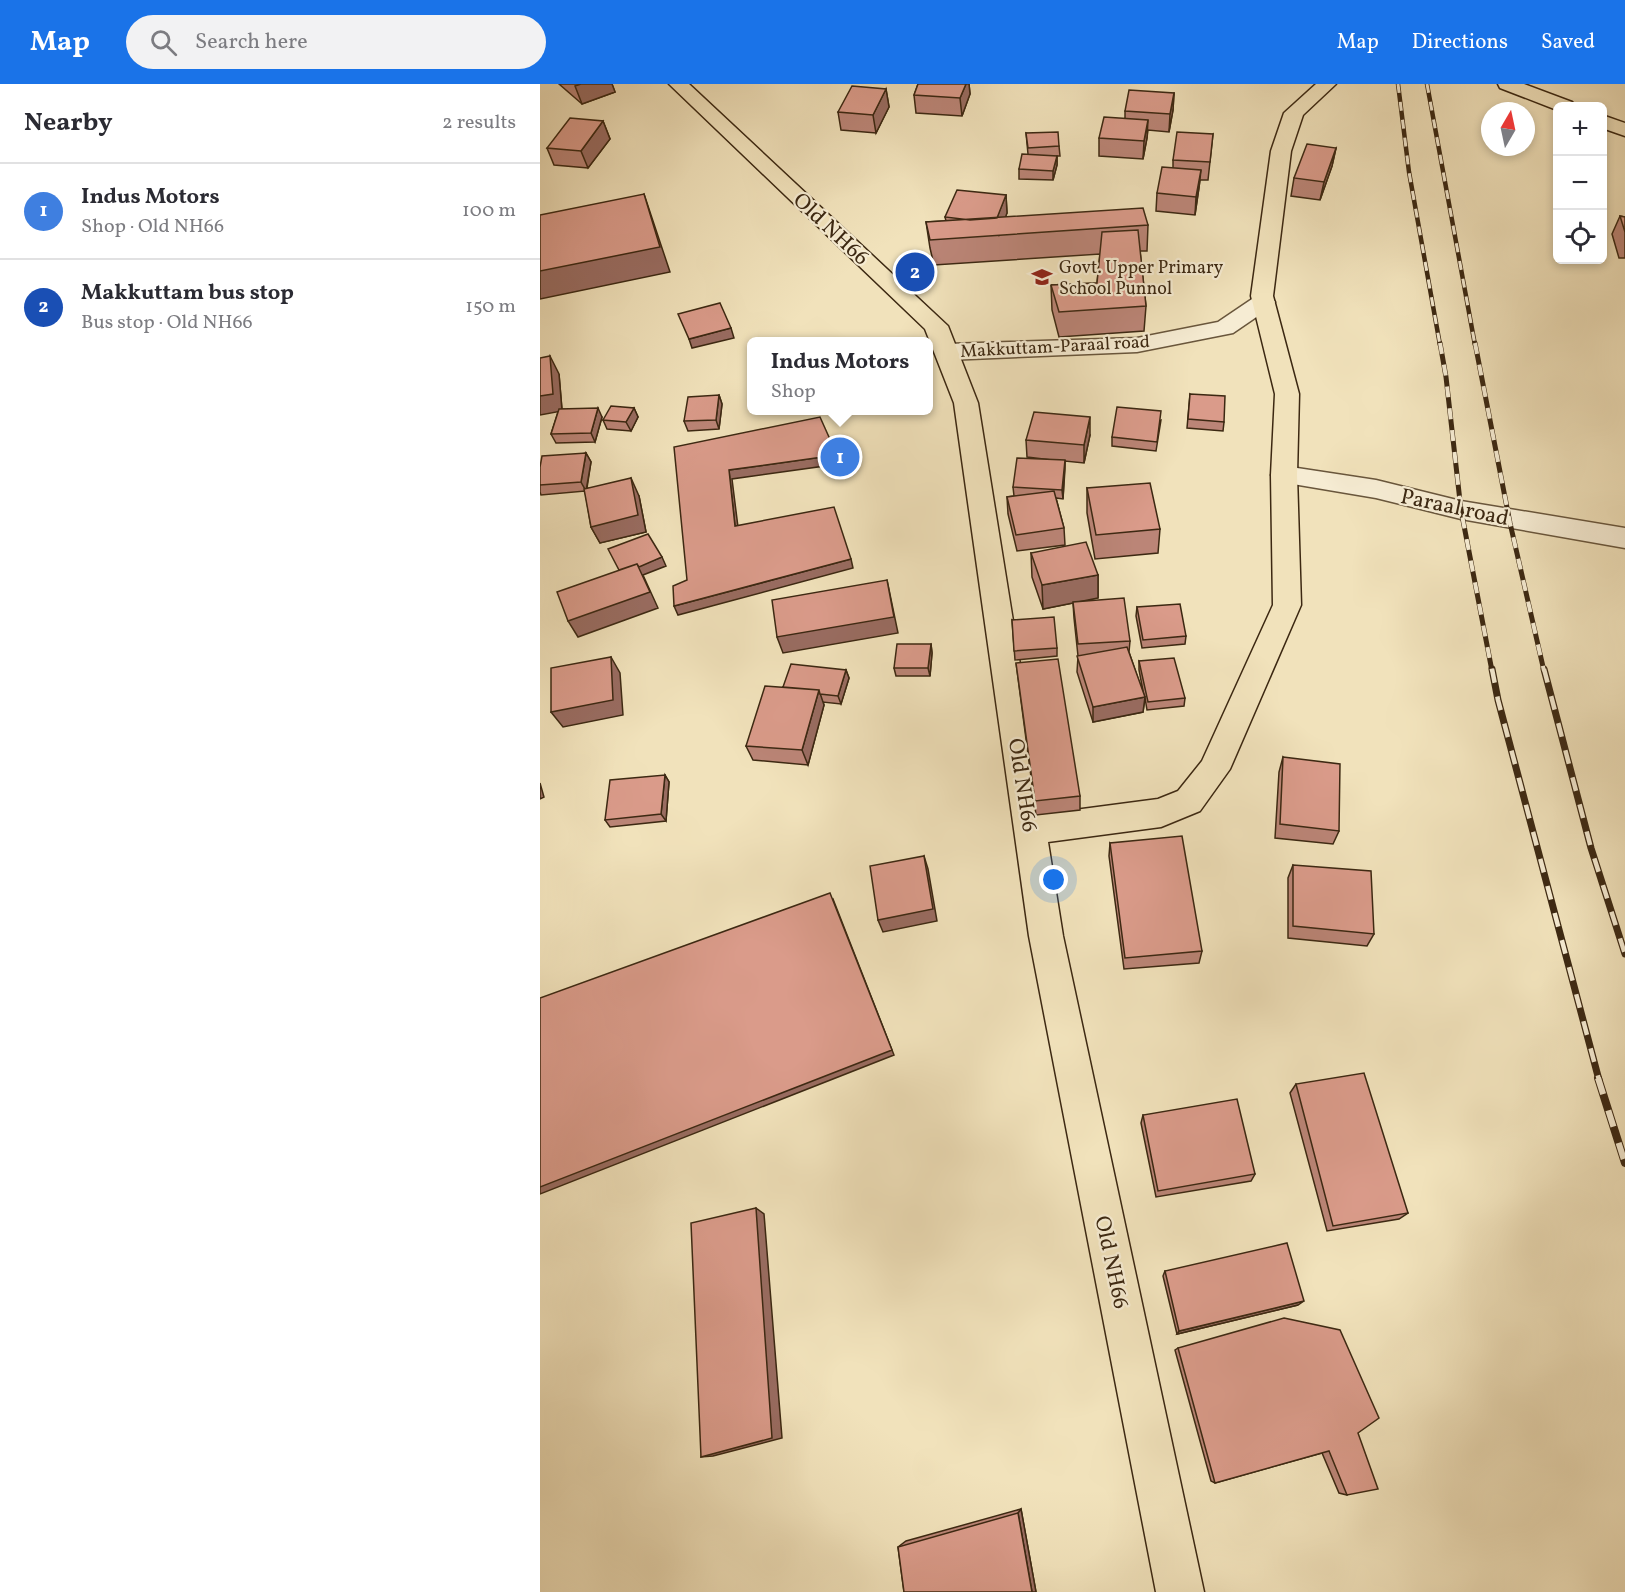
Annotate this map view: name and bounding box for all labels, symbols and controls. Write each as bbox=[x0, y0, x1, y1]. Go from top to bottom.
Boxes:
search box bbox=[126, 15, 546, 69]
text: Map bbox=[30, 23, 90, 62]
icon: search bbox=[147, 26, 180, 59]
text: Search here bbox=[195, 27, 308, 58]
text: Map bbox=[1337, 28, 1379, 57]
text: Directions bbox=[1412, 28, 1508, 57]
text: Saved bbox=[1541, 28, 1595, 57]
north arrow bbox=[1481, 102, 1535, 156]
map controls bbox=[1553, 102, 1607, 264]
button: + bbox=[1553, 102, 1607, 156]
text: Nearby bbox=[24, 105, 113, 141]
text: 2 results bbox=[442, 109, 516, 137]
button: − bbox=[1553, 156, 1607, 210]
text: Indus Motors bbox=[81, 182, 220, 213]
street label: Old NH66 bbox=[785, 186, 875, 273]
text: 1 bbox=[39, 197, 48, 225]
text: 100 m bbox=[462, 197, 516, 225]
button: locate bbox=[1553, 210, 1607, 264]
text: Shop · Old NH66 bbox=[81, 213, 224, 241]
pin: 2 bbox=[896, 250, 934, 294]
place label: Govt. Upper Primary School Punnol bbox=[1059, 256, 1224, 302]
school or university icon: Govt. Upper Primary School Punnol bbox=[1030, 265, 1054, 289]
text: Makkuttam bus stop bbox=[81, 278, 294, 309]
text: 2 bbox=[38, 293, 49, 321]
text: 150 m bbox=[465, 293, 516, 321]
text: Bus stop · Old NH66 bbox=[81, 309, 253, 337]
street label: Makkuttam-Paraal road bbox=[960, 330, 1151, 365]
popup bbox=[747, 337, 933, 415]
text: Indus Motors bbox=[771, 347, 909, 378]
text: Shop bbox=[771, 378, 816, 406]
pin: 1 bbox=[820, 434, 860, 479]
street label: Paraal road bbox=[1397, 482, 1512, 535]
street label: Old NH66 bbox=[999, 736, 1044, 835]
your location bbox=[1039, 865, 1068, 894]
street label: Old NH66 bbox=[1086, 1213, 1136, 1312]

